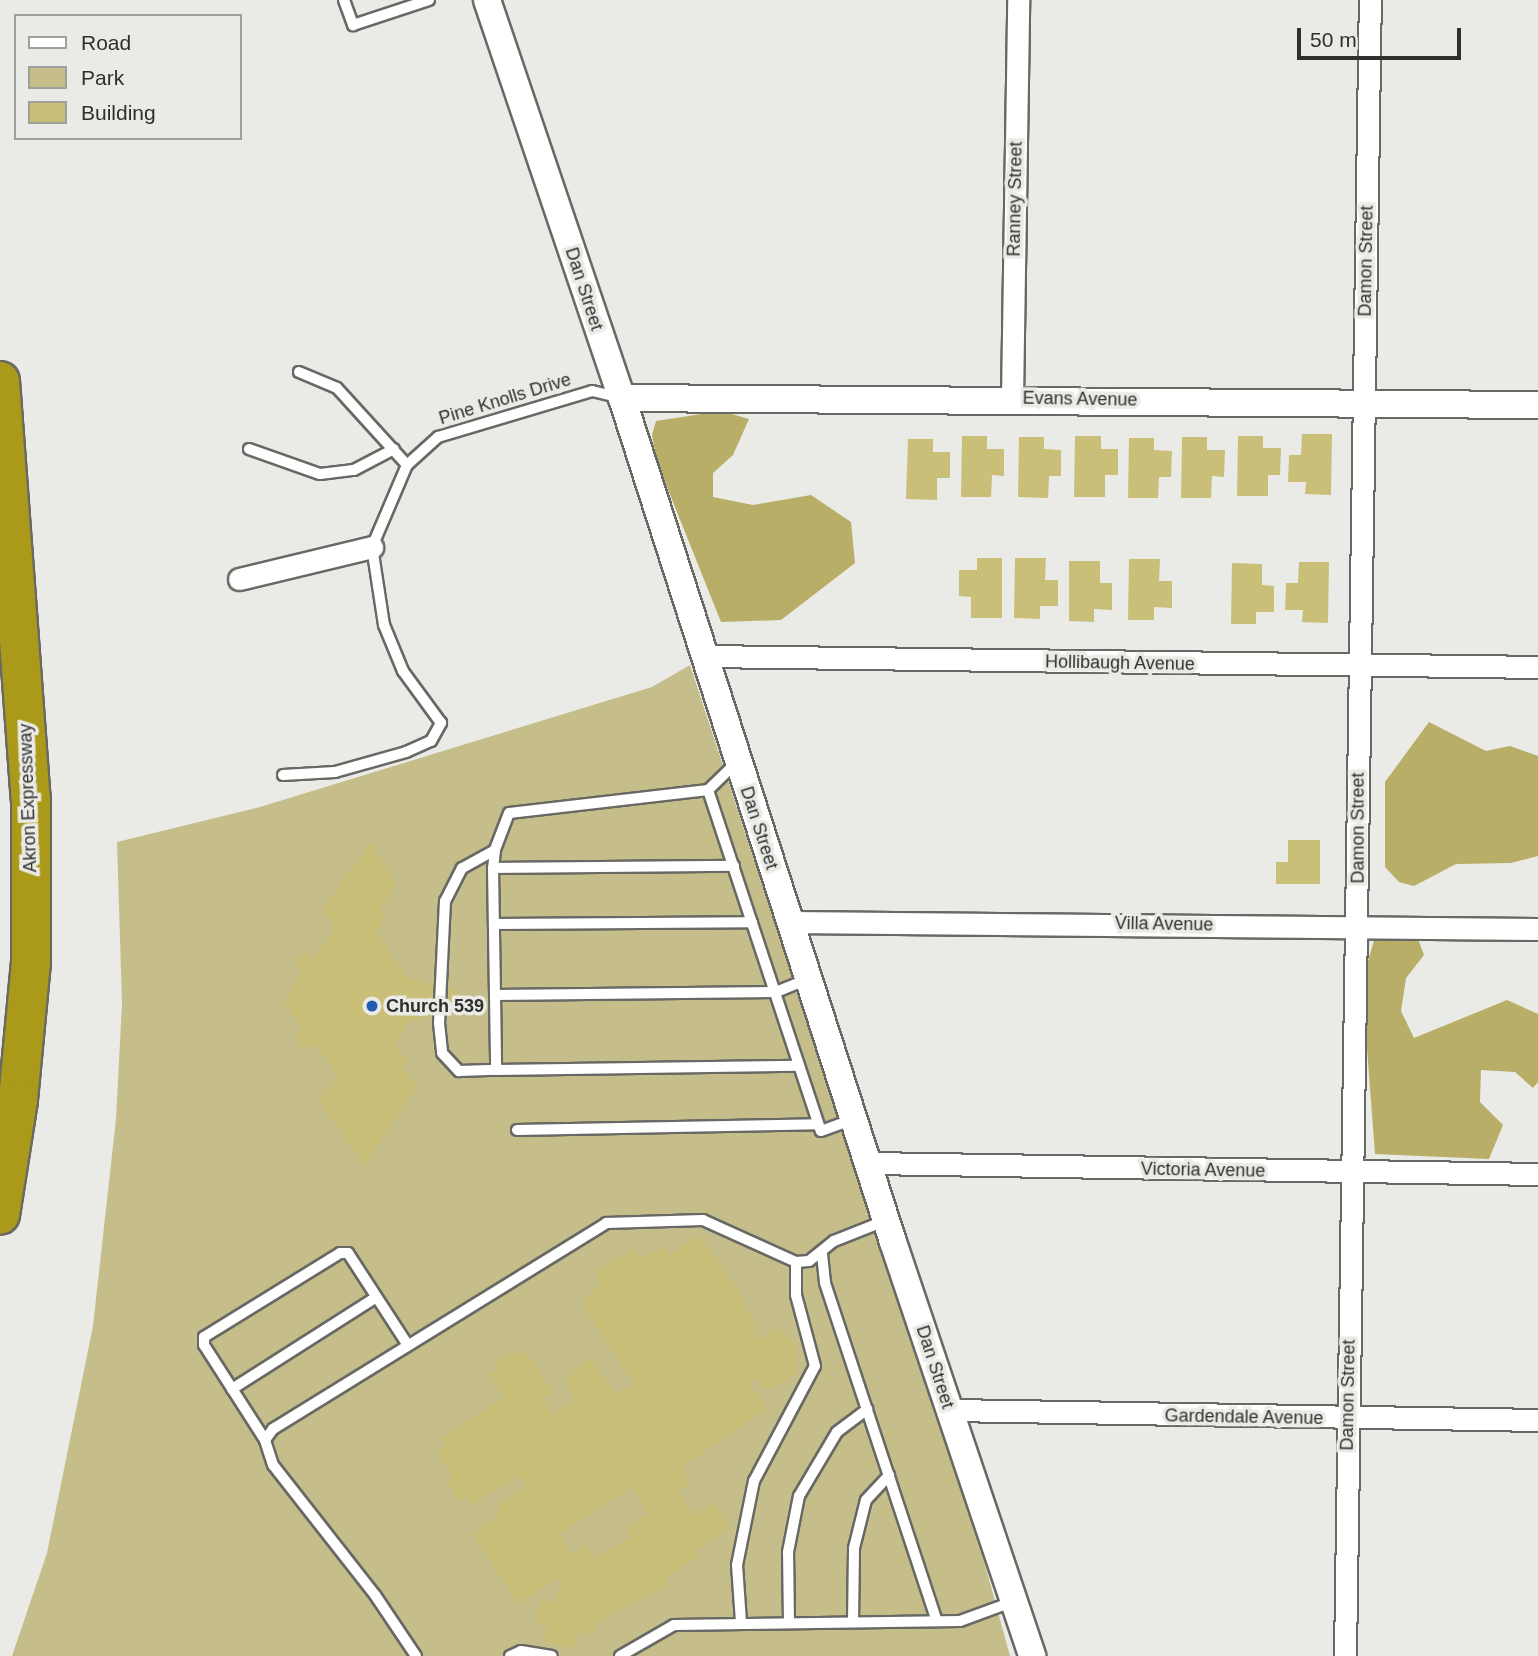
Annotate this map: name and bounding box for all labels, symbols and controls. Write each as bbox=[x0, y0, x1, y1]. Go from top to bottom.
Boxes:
legend bbox=[14, 14, 242, 140]
scale bar bbox=[1300, 14, 1464, 58]
text: 50 m bbox=[1310, 28, 1357, 51]
text: Road bbox=[81, 31, 131, 54]
text: Park bbox=[81, 66, 124, 89]
text: Building bbox=[81, 101, 156, 124]
street label: Ranney Street bbox=[1003, 141, 1027, 257]
street label: Damon Street bbox=[1354, 205, 1378, 317]
street label: Dan Street bbox=[560, 245, 608, 333]
street label: Pine Knolls Drive bbox=[436, 369, 574, 429]
street label: Evans Avenue bbox=[1022, 387, 1138, 411]
street label: Hollibaugh Avenue bbox=[1044, 651, 1196, 675]
street label: Akron Expressway bbox=[15, 723, 41, 873]
street label: Damon Street bbox=[1347, 772, 1369, 884]
street label: Dan Street bbox=[735, 784, 783, 872]
street label: Villa Avenue bbox=[1114, 912, 1214, 936]
place label: Church 539 bbox=[386, 995, 484, 1017]
marker: Church 539 bbox=[364, 998, 380, 1014]
street label: Victoria Avenue bbox=[1140, 1158, 1266, 1182]
street label: Dan Street bbox=[911, 1323, 959, 1411]
street label: Damon Street bbox=[1336, 1339, 1360, 1451]
street label: Gardendale Avenue bbox=[1164, 1405, 1324, 1429]

